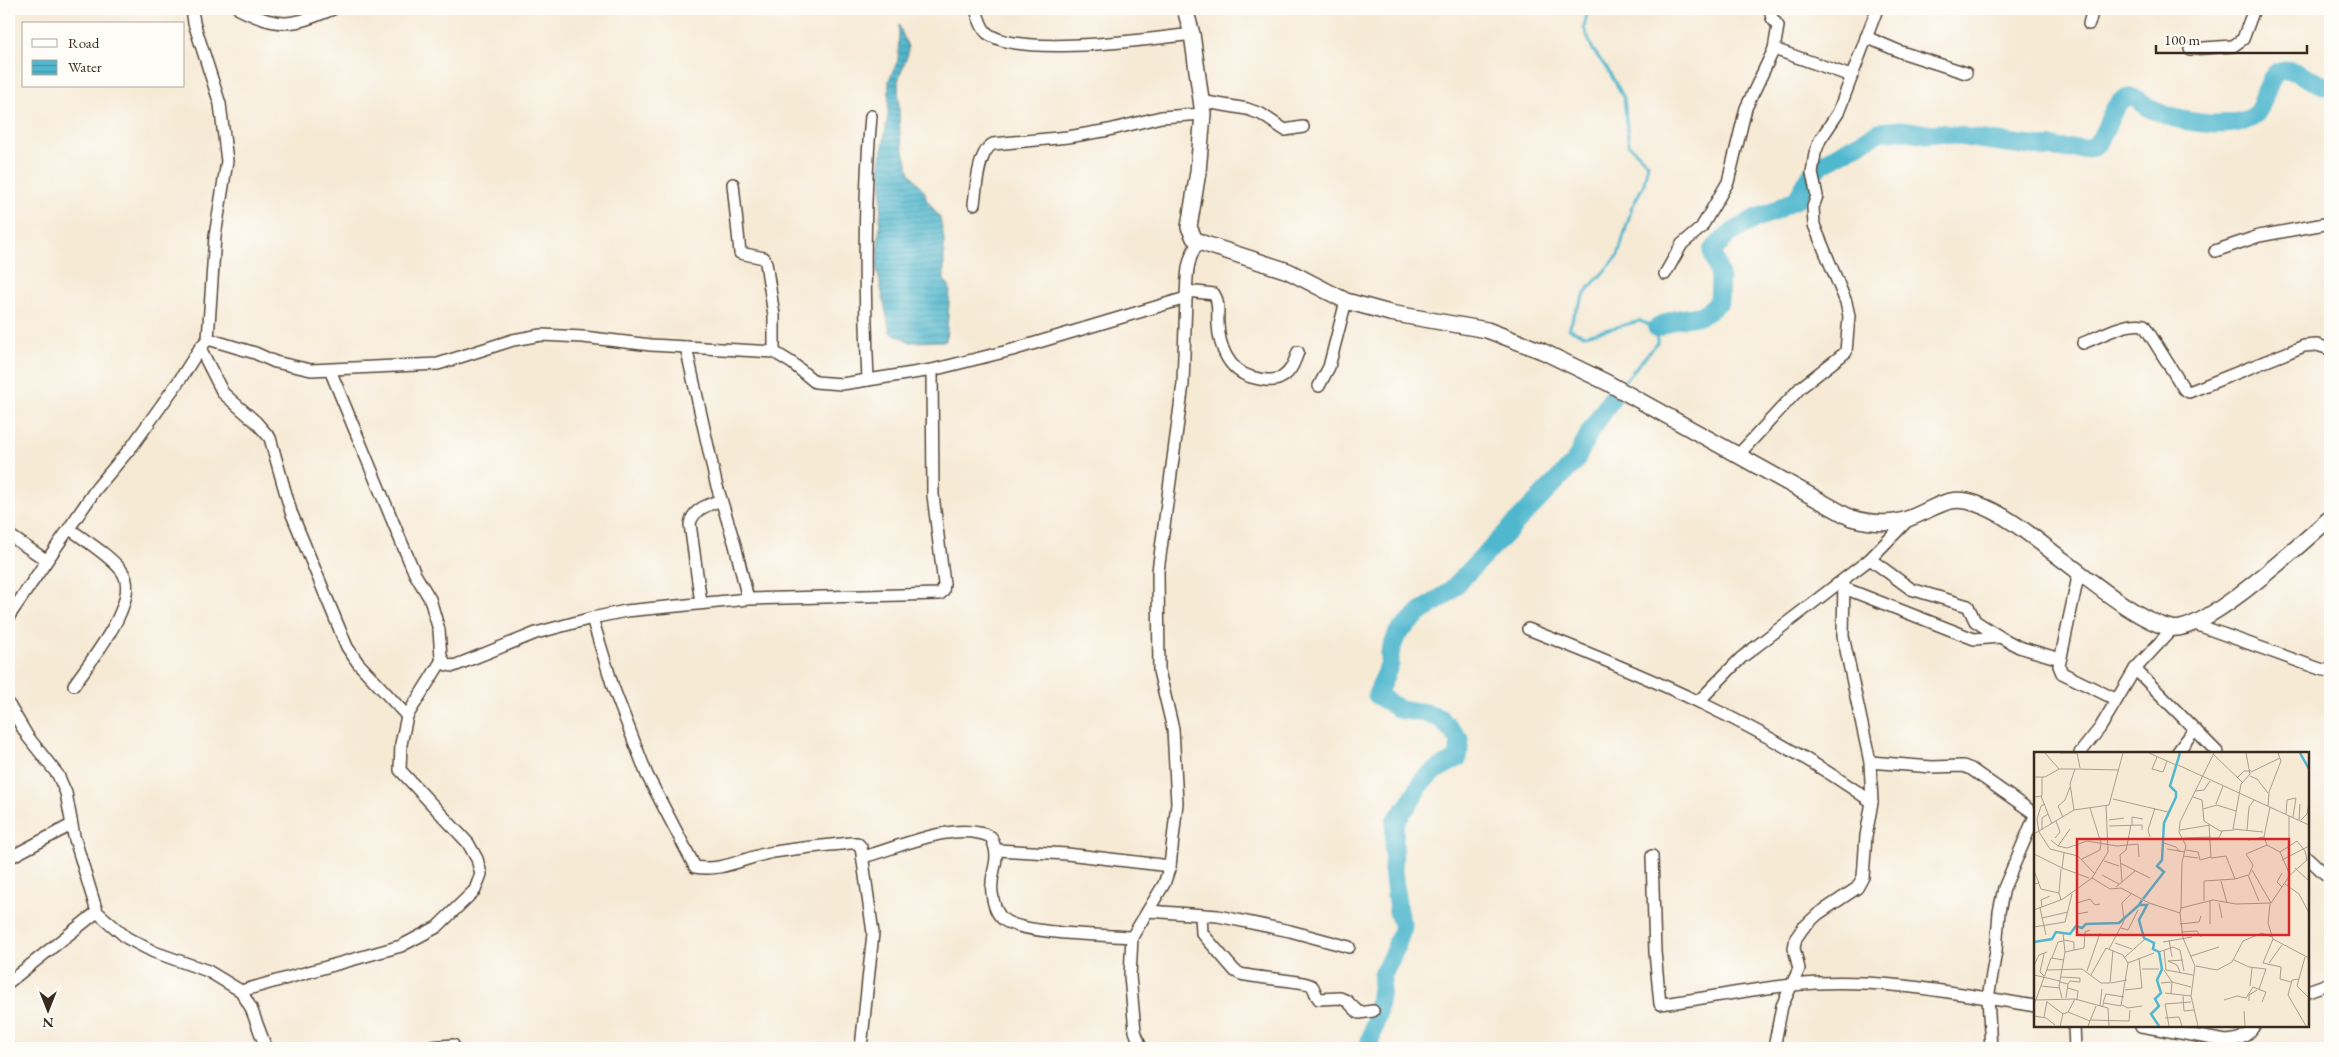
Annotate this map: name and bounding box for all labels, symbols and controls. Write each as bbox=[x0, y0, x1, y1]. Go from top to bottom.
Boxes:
legend bbox=[22, 22, 185, 88]
scale bar bbox=[2156, 22, 2308, 54]
text: 100 m bbox=[2164, 30, 2201, 49]
text: Road bbox=[68, 33, 100, 52]
text: Water bbox=[68, 57, 102, 76]
inset map bbox=[2034, 752, 2309, 1027]
north arrow bbox=[22, 984, 72, 1034]
text: N bbox=[42, 1014, 54, 1032]

